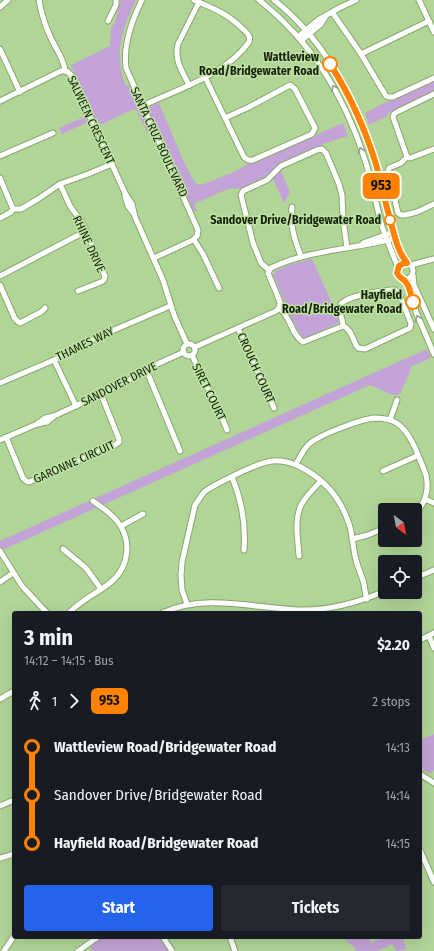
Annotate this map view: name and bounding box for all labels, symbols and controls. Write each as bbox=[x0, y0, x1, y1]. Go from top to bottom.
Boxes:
place label: Wattleview Road/Bridgewater Road bbox=[199, 50, 320, 78]
marker: Wattleview Road/Bridgewater Road bbox=[322, 56, 338, 72]
street label: SALWEEN CRESCENT bbox=[64, 74, 118, 167]
street label: SANTA CRUZ BOULEVARD bbox=[127, 85, 191, 199]
one-way arrow bbox=[331, 85, 339, 92]
one-way arrow bbox=[358, 147, 366, 154]
line badge: 953 bbox=[358, 173, 404, 199]
text: 953 bbox=[371, 177, 391, 194]
street label: RHINE DRIVE bbox=[70, 213, 108, 275]
place label: Sandover Drive/Bridgewater Road bbox=[210, 213, 381, 227]
marker: Sandover Drive/Bridgewater Road bbox=[384, 214, 396, 226]
place label: Hayfield Road/Bridgewater Road bbox=[282, 288, 402, 316]
marker: Hayfield Road/Bridgewater Road bbox=[405, 294, 421, 310]
one-way arrow bbox=[415, 314, 423, 321]
street label: THAMES WAY bbox=[54, 324, 116, 364]
street label: CROUCH COURT bbox=[234, 331, 278, 406]
street label: SANDOVER DRIVE bbox=[79, 359, 160, 409]
street label: SIRET COURT bbox=[189, 361, 229, 423]
street label: GARONNE CIRCUIT bbox=[31, 438, 117, 486]
north arrow bbox=[378, 503, 422, 547]
map controls bbox=[378, 503, 422, 599]
button: locate bbox=[378, 555, 422, 599]
text: 3 min bbox=[24, 624, 73, 651]
text: $2.20 bbox=[377, 636, 410, 654]
text: 14:12 – 14:15 · Bus bbox=[24, 653, 114, 668]
icon: walk bbox=[24, 690, 46, 712]
icon: forward bbox=[63, 690, 85, 712]
text: 953 bbox=[99, 692, 120, 709]
text: 1 bbox=[52, 694, 57, 709]
text: 2 stops bbox=[372, 694, 410, 709]
text: Wattleview Road/Bridgewater Road bbox=[54, 738, 276, 756]
text: 14:13 bbox=[385, 740, 410, 755]
text: Sandover Drive/Bridgewater Road bbox=[54, 786, 263, 804]
text: 14:14 bbox=[385, 788, 410, 803]
text: Hayfield Road/Bridgewater Road bbox=[54, 834, 258, 852]
text: 14:15 bbox=[385, 836, 410, 851]
button: Start bbox=[24, 885, 213, 931]
button: Tickets bbox=[221, 885, 410, 931]

